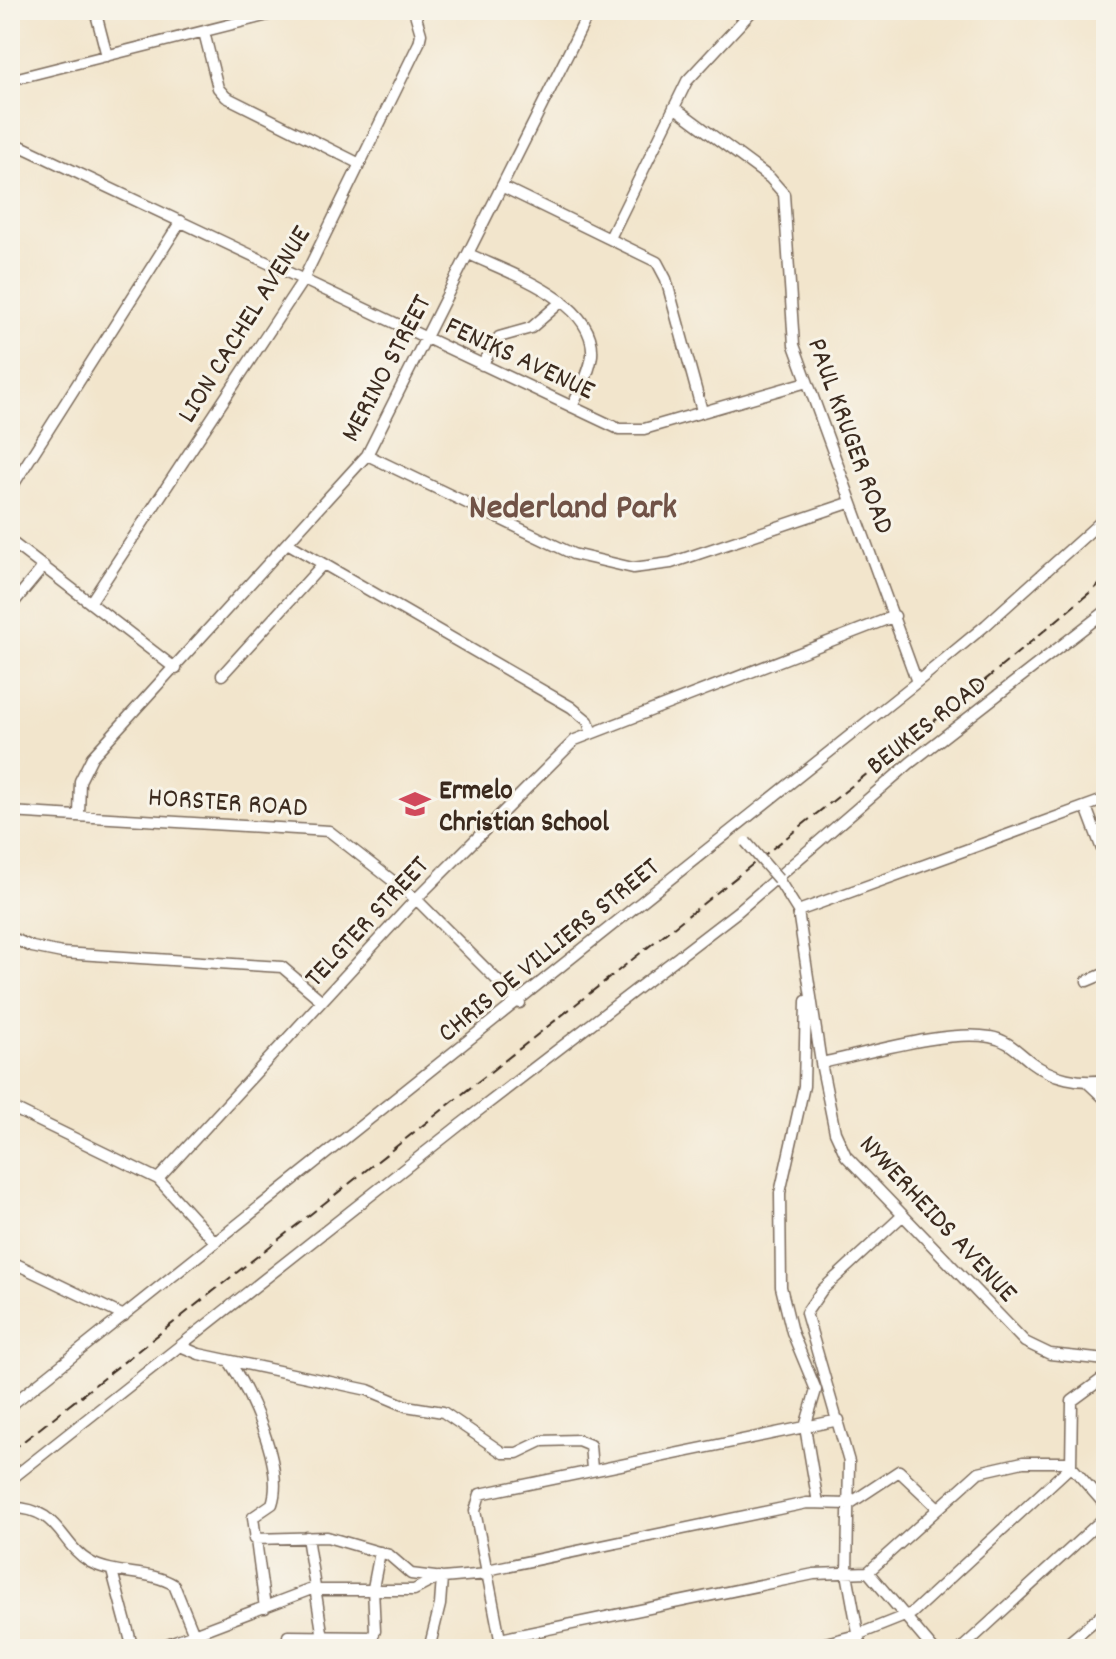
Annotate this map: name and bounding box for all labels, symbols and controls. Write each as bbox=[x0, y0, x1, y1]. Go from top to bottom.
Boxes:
street label: LION CACHEL AVENUE bbox=[169, 219, 323, 432]
street label: MERINO STREET bbox=[333, 289, 444, 450]
street label: FENIKS AVENUE bbox=[438, 308, 601, 413]
street label: PAUL KRUGER ROAD bbox=[794, 333, 902, 540]
district label: Nederland Park bbox=[469, 484, 677, 536]
street label: BEUKES ROAD bbox=[859, 667, 997, 787]
place label: Ermelo Christian School bbox=[439, 773, 609, 845]
street label: HORSTER ROAD bbox=[147, 779, 309, 831]
school or university icon: Ermelo Christian School bbox=[398, 787, 432, 821]
street label: TELGTER STREET bbox=[297, 849, 440, 998]
street label: CHRIS DE VILLIERS STREET bbox=[431, 850, 670, 1054]
street label: NYWERHEIDS AVENUE bbox=[848, 1127, 1025, 1314]

